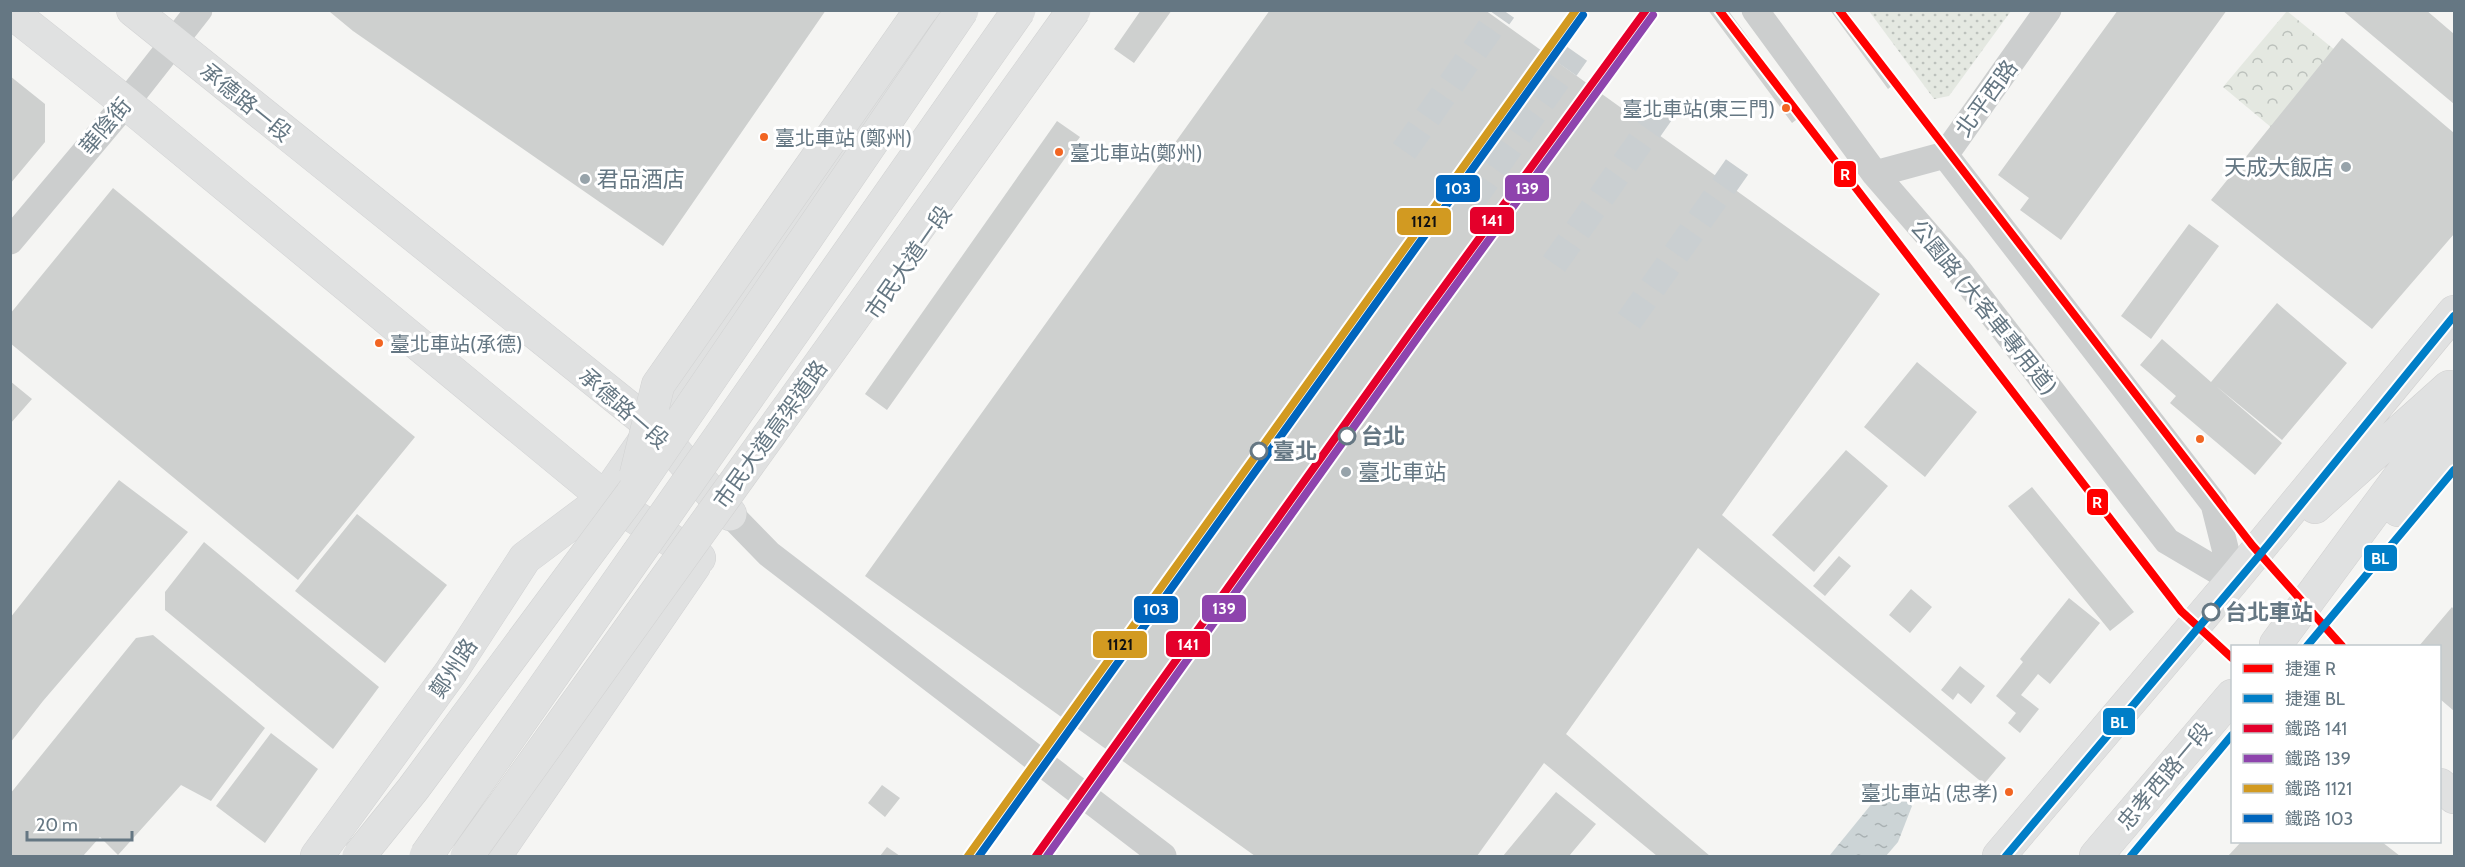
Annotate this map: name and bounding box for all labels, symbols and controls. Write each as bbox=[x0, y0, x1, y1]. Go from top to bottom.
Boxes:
street label: 北平西路 bbox=[1950, 55, 2023, 142]
street label: 承德路一段 bbox=[194, 57, 297, 147]
street label: 華陰街 bbox=[74, 92, 137, 160]
place label: 臺北車站(東三門) bbox=[1622, 97, 1775, 121]
marker: 臺北車站(東三門) bbox=[1780, 102, 1792, 114]
place label: 臺北車站 (鄭州) bbox=[775, 126, 912, 150]
marker: 臺北車站 (鄭州) bbox=[758, 131, 770, 143]
place label: 臺北車站(鄭州) bbox=[1070, 141, 1203, 165]
marker: 臺北車站(鄭州) bbox=[1053, 146, 1065, 158]
place label: 天成大飯店 bbox=[2224, 154, 2334, 181]
line badge: R bbox=[1833, 160, 1857, 188]
marker: 天成大飯店 bbox=[2339, 160, 2353, 174]
text: R bbox=[1840, 165, 1850, 184]
place label: 君品酒店 bbox=[597, 166, 685, 193]
marker: 君品酒店 bbox=[578, 172, 592, 186]
line badge: 103 bbox=[1435, 174, 1481, 203]
line badge: 139 bbox=[1504, 174, 1550, 202]
text: 103 bbox=[1445, 179, 1471, 198]
text: 139 bbox=[1515, 179, 1539, 198]
street label: 市民大道一段 bbox=[859, 200, 957, 324]
line badge: 141 bbox=[1469, 206, 1515, 235]
line badge: 1121 bbox=[1396, 207, 1452, 236]
text: 141 bbox=[1481, 211, 1503, 230]
text: 1121 bbox=[1411, 212, 1437, 231]
street label: 公園路 (大客車專用道) bbox=[1905, 215, 2062, 400]
place label: 臺北車站(承德) bbox=[390, 332, 523, 356]
marker: 臺北車站(承德) bbox=[373, 337, 385, 349]
street label: 市民大道高架道路 bbox=[708, 355, 833, 513]
street label: 承德路一段 bbox=[573, 362, 674, 455]
place label: 台北 bbox=[1361, 423, 1405, 450]
marker: 台北 bbox=[1338, 427, 1356, 445]
unlabelled marker bbox=[2194, 433, 2206, 445]
place label: 臺北 bbox=[1273, 438, 1317, 465]
marker: 臺北 bbox=[1250, 442, 1268, 460]
place label: 臺北車站 bbox=[1358, 459, 1446, 486]
marker: 臺北車站 bbox=[1339, 465, 1353, 479]
line badge: R bbox=[2086, 488, 2109, 516]
text: R bbox=[2092, 493, 2102, 512]
line badge: BL bbox=[2363, 544, 2398, 572]
text: BL bbox=[2371, 549, 2389, 568]
line badge: 139 bbox=[1201, 594, 1247, 623]
line badge: 103 bbox=[1133, 595, 1179, 624]
text: 139 bbox=[1212, 599, 1236, 618]
place label: 台北車站 bbox=[2225, 599, 2313, 626]
text: 103 bbox=[1143, 600, 1169, 619]
marker: 台北車站 bbox=[2202, 603, 2220, 621]
line badge: 1121 bbox=[1092, 630, 1148, 659]
line badge: 141 bbox=[1165, 630, 1211, 658]
street label: 鄭州路 bbox=[424, 633, 483, 703]
text: 1121 bbox=[1107, 635, 1133, 654]
text: 141 bbox=[1177, 635, 1199, 654]
legend bbox=[2231, 645, 2441, 843]
text: 捷運 R bbox=[2285, 658, 2336, 680]
text: 捷運 BL bbox=[2285, 688, 2345, 710]
line badge: BL bbox=[2102, 707, 2136, 736]
text: BL bbox=[2110, 713, 2128, 732]
street label: 忠孝西路一段 bbox=[2112, 717, 2217, 836]
text: 鐵路 141 bbox=[2285, 718, 2347, 740]
text: 鐵路 139 bbox=[2285, 748, 2351, 770]
text: 鐵路 1121 bbox=[2285, 778, 2352, 800]
place label: 臺北車站 (忠孝) bbox=[1861, 781, 1998, 805]
marker: 臺北車站 (忠孝) bbox=[2003, 786, 2015, 798]
scale bar bbox=[27, 804, 132, 842]
text: 鐵路 103 bbox=[2285, 808, 2353, 830]
text: 20 m bbox=[36, 814, 78, 836]

